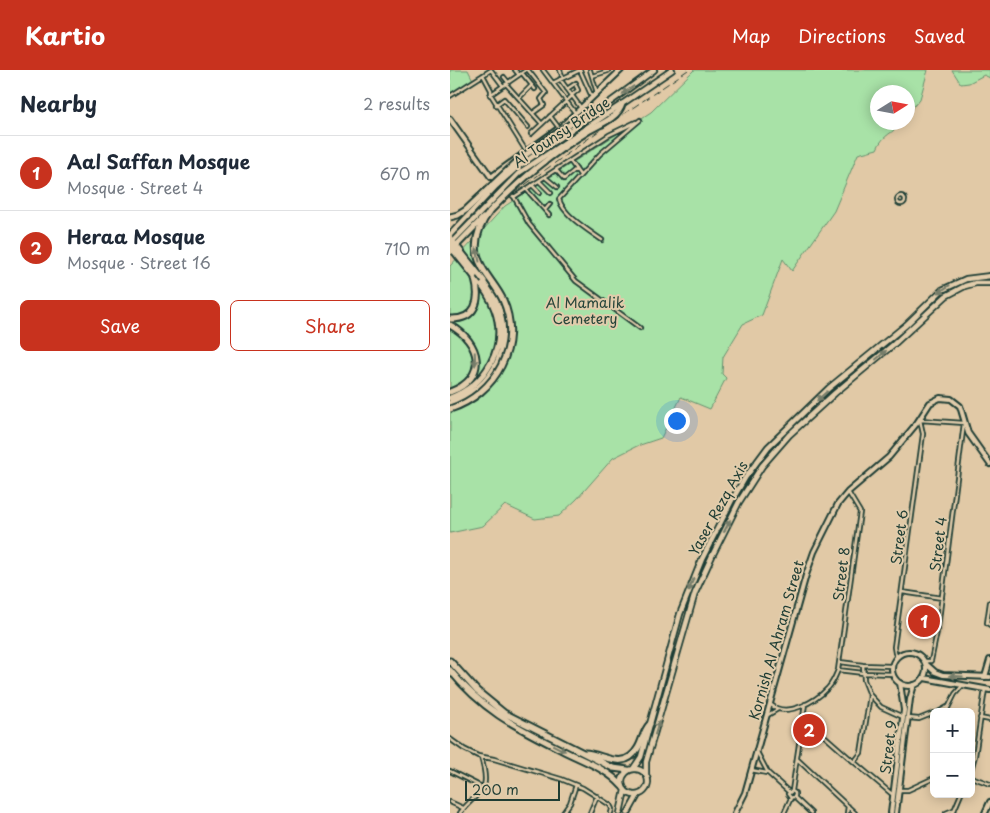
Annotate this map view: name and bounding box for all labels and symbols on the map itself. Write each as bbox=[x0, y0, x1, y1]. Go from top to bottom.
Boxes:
one-way arrow bbox=[622, 85, 635, 95]
north arrow bbox=[870, 85, 915, 130]
street label: Al Tounsy Bridge bbox=[508, 92, 614, 172]
one-way arrow bbox=[474, 248, 482, 263]
one-way arrow bbox=[937, 284, 951, 294]
park label: Al Mamalik Cemetery bbox=[546, 292, 625, 329]
one-way arrow bbox=[875, 349, 887, 361]
one-way arrow bbox=[471, 351, 479, 367]
one-way arrow bbox=[816, 390, 828, 402]
your location bbox=[664, 408, 690, 434]
street label: Yaser Rezq Axis bbox=[683, 457, 753, 559]
street label: Street 6 bbox=[885, 508, 913, 566]
street label: Street 4 bbox=[924, 515, 952, 573]
one-way arrow bbox=[723, 518, 731, 533]
street label: Street 8 bbox=[827, 546, 855, 602]
street label: Kornish Al Ahram Street bbox=[743, 557, 809, 722]
one-way arrow bbox=[687, 577, 694, 592]
pin: 1 bbox=[908, 602, 940, 640]
one-way arrow bbox=[948, 672, 964, 680]
pin: 2 bbox=[793, 711, 825, 749]
street label: Street 9 bbox=[874, 719, 902, 775]
one-way arrow bbox=[653, 720, 661, 735]
one-way arrow bbox=[552, 745, 566, 753]
scale bar bbox=[465, 778, 560, 801]

